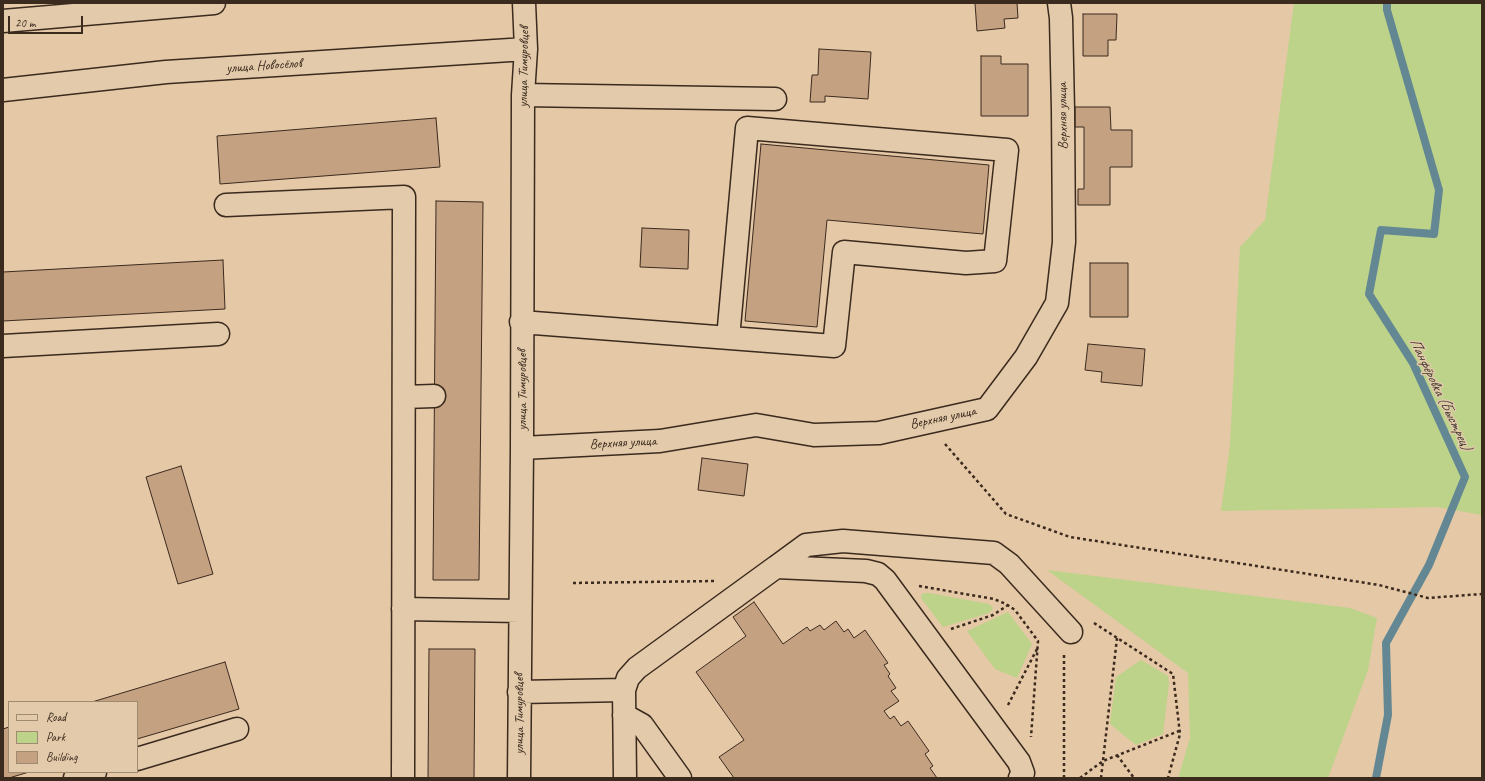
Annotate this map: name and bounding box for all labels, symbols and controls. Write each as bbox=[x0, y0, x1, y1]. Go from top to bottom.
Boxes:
scale bar bbox=[10, 8, 85, 34]
text: 20 m bbox=[15, 15, 35, 31]
street label: улица Тимуровцев bbox=[515, 26, 533, 108]
street label: улица Новосёлов bbox=[226, 55, 302, 77]
street label: Верхняя улица bbox=[1054, 82, 1072, 150]
water label: Панфёровка (Быстрец) bbox=[1405, 335, 1475, 453]
street label: улица Тимуровцев bbox=[514, 349, 530, 431]
street label: Верхняя улица bbox=[908, 403, 978, 433]
street label: Верхняя улица bbox=[589, 433, 657, 453]
street label: улица Тимуровцев bbox=[511, 673, 527, 755]
legend bbox=[8, 701, 138, 773]
text: Road bbox=[46, 709, 66, 725]
text: Park bbox=[46, 729, 65, 745]
text: Building bbox=[46, 749, 78, 765]

